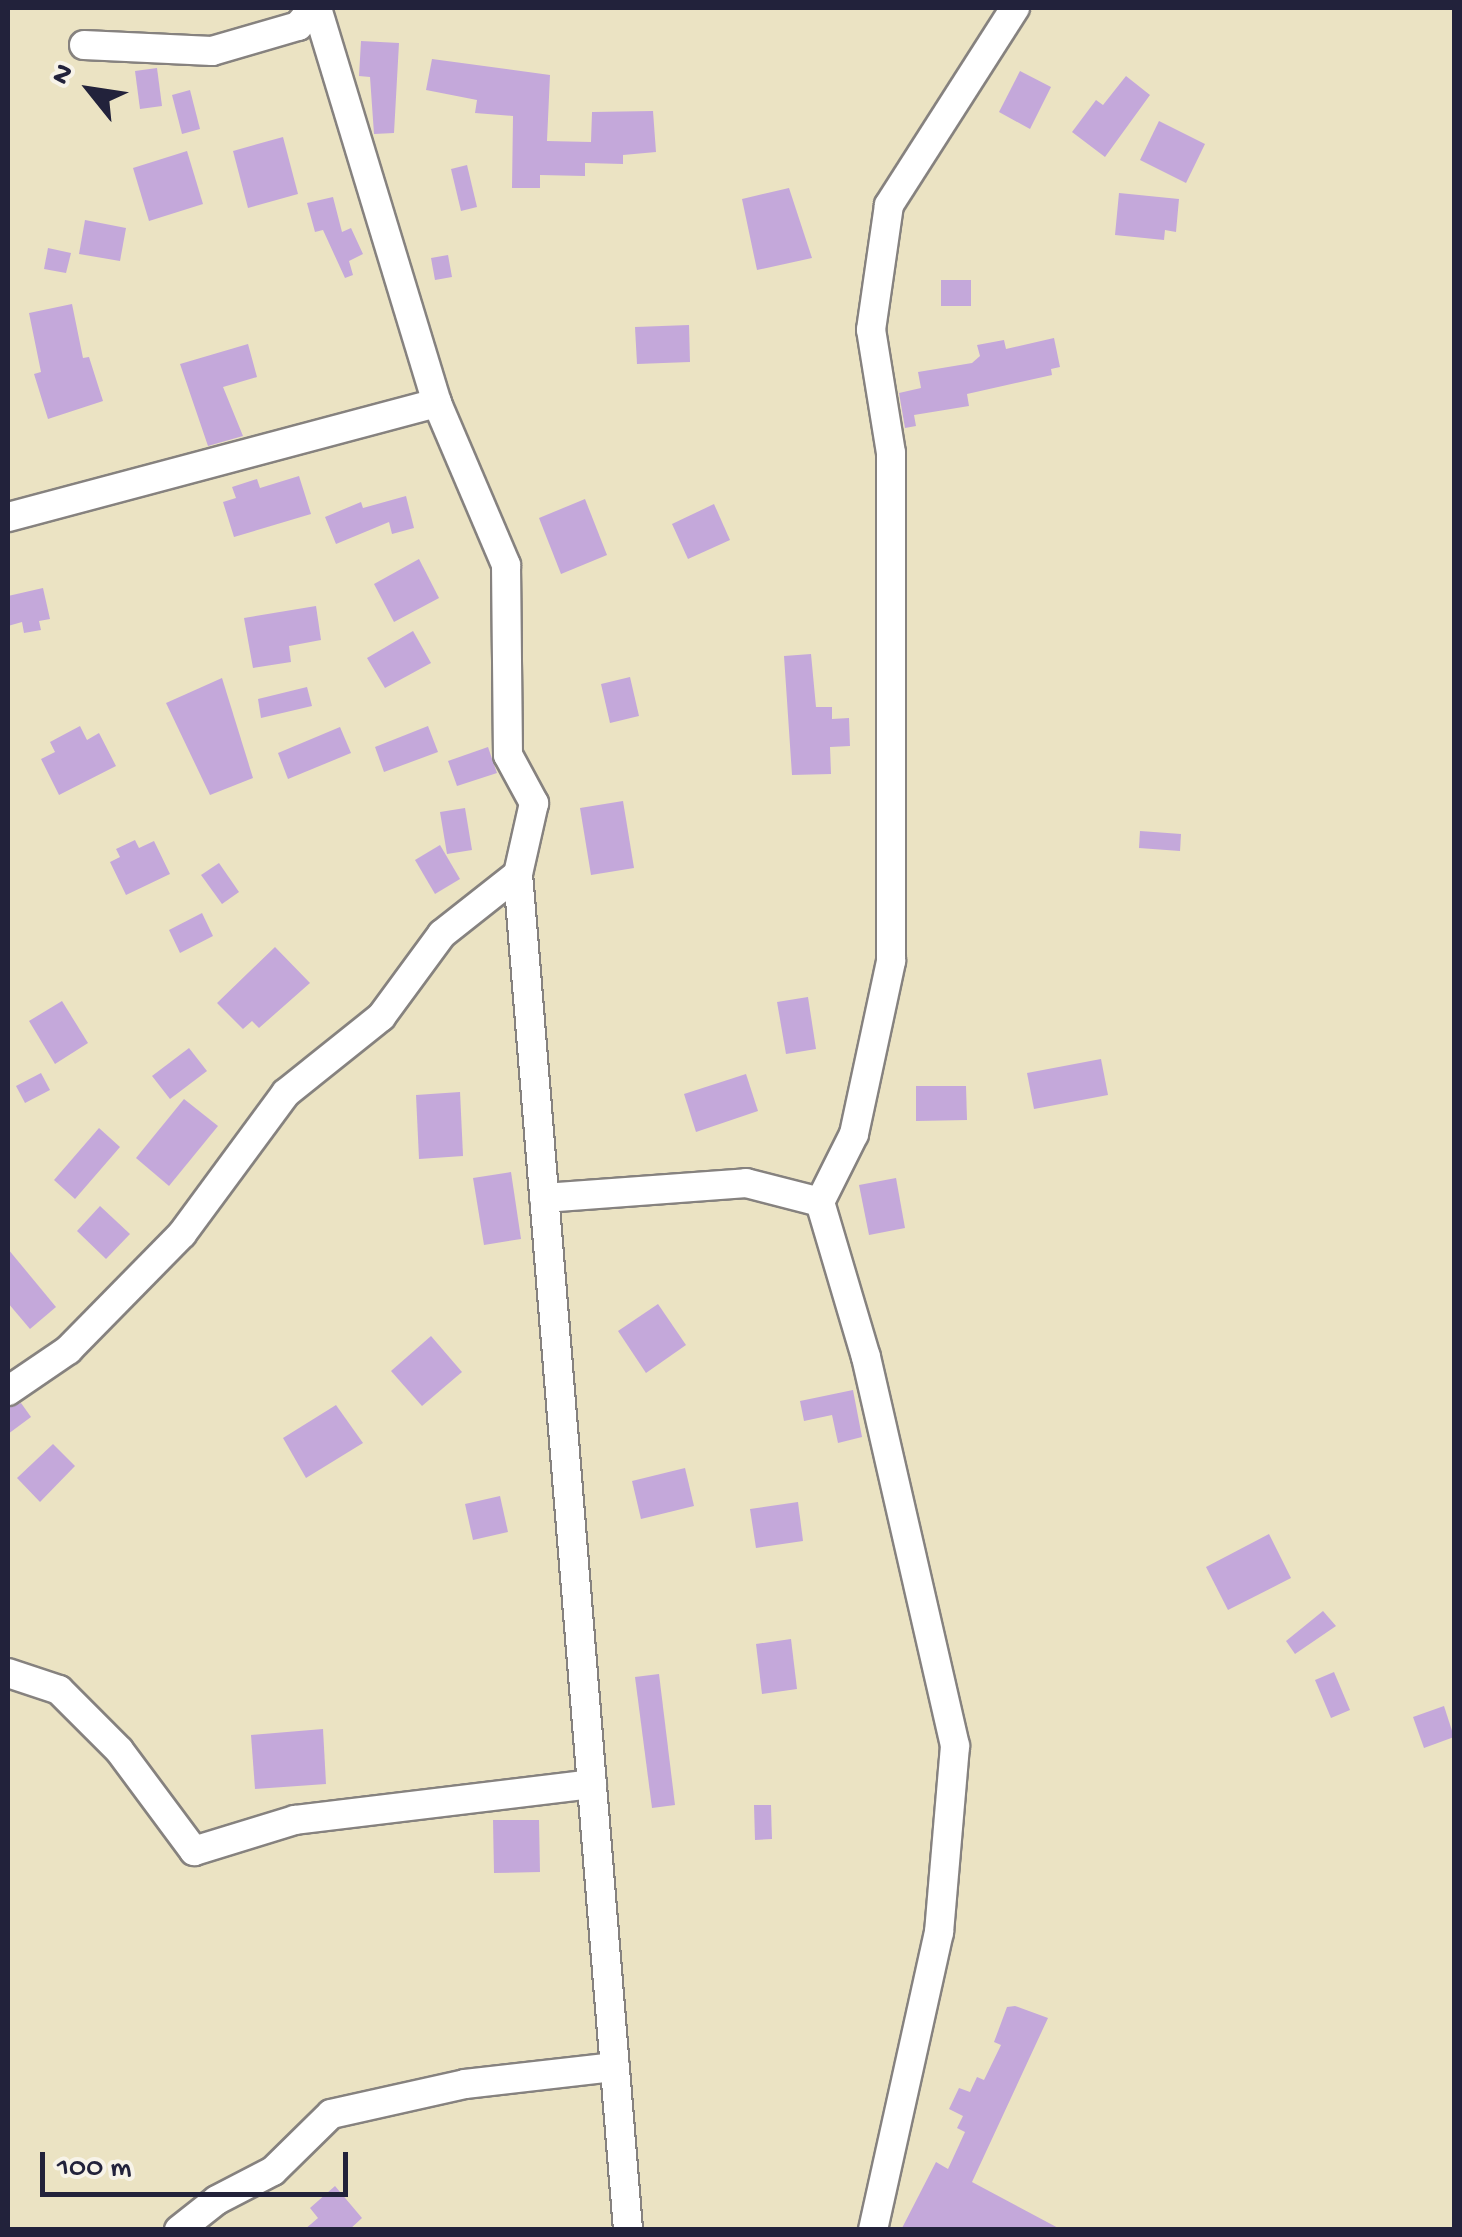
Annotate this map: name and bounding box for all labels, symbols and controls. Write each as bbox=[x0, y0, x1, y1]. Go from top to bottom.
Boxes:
north arrow bbox=[40, 40, 140, 140]
text: N bbox=[45, 59, 82, 91]
scale bar bbox=[45, 2132, 352, 2194]
text: 100 m bbox=[57, 2152, 132, 2187]

